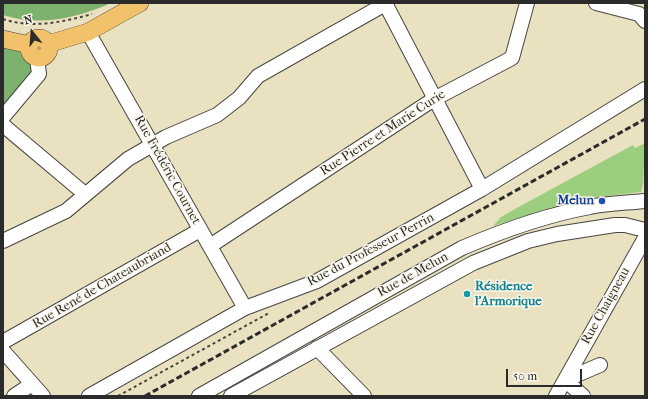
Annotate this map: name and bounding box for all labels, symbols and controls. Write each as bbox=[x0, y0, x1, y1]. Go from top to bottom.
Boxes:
north arrow bbox=[12, 12, 52, 52]
text: N bbox=[22, 13, 34, 27]
street label: Rue Pierre et Marie Curie bbox=[318, 87, 448, 179]
street label: Rue Frédéric Cournet bbox=[130, 113, 204, 227]
place label: Melun bbox=[557, 193, 594, 209]
marker: Melun bbox=[597, 196, 607, 206]
street label: Rue du Professeur Perrin bbox=[305, 210, 437, 290]
street label: Rue René de Chateaubriand bbox=[30, 240, 174, 332]
street label: Rue de Melun bbox=[375, 249, 451, 301]
street label: Rue Chaigneau bbox=[578, 265, 634, 347]
place label: Résidence l'Armorique bbox=[475, 279, 542, 310]
marker: Résidence l'Armorique bbox=[462, 289, 472, 299]
scale bar bbox=[508, 361, 584, 387]
text: 50 m bbox=[513, 369, 537, 383]

